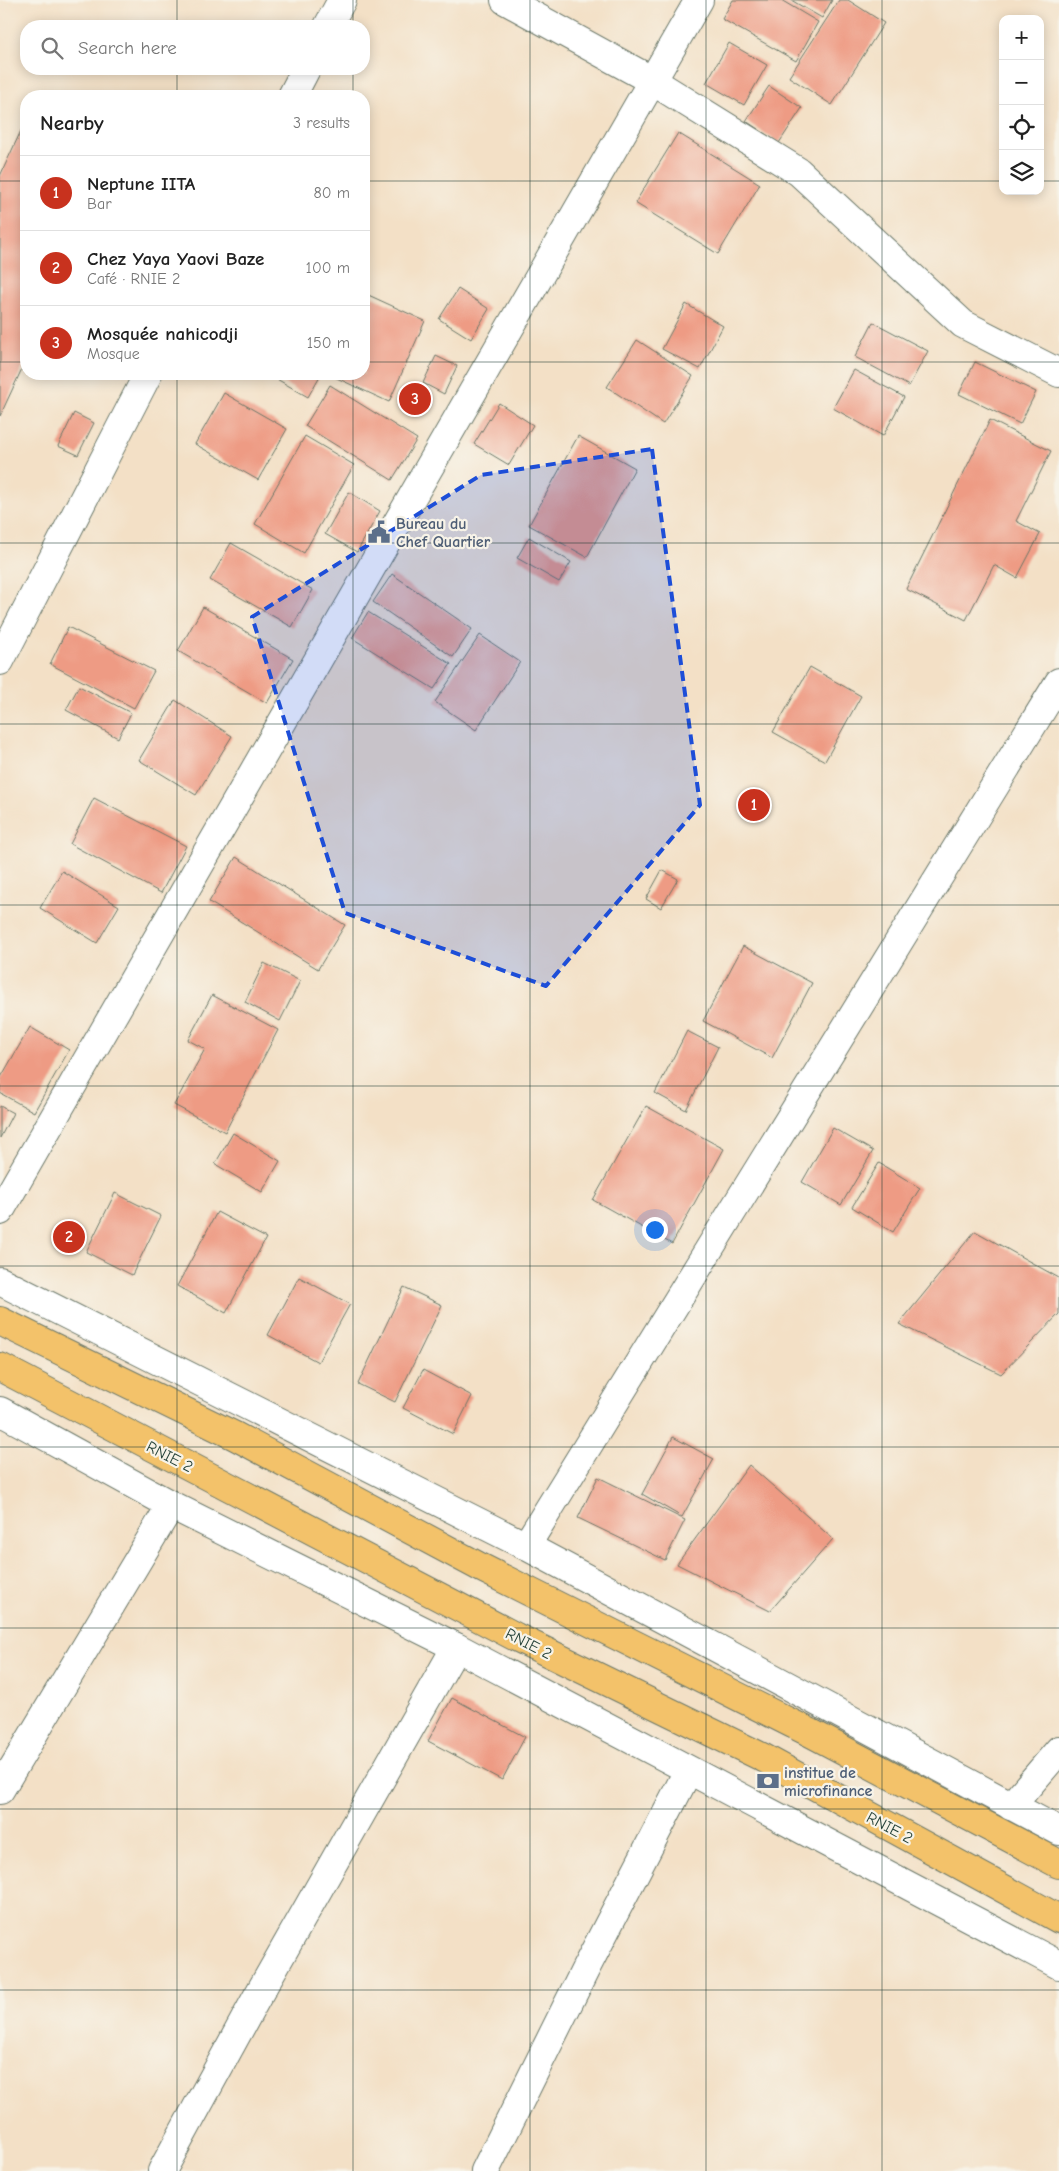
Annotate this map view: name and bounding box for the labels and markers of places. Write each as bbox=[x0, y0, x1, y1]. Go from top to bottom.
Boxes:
pin: 3 bbox=[399, 380, 431, 418]
place label: Bureau du Chef Quartier bbox=[396, 515, 491, 551]
public building icon: Bureau du Chef Quartier bbox=[366, 519, 392, 545]
pin: 1 bbox=[738, 786, 770, 824]
pin: 2 bbox=[53, 1218, 85, 1256]
place label: institue de microfinance bbox=[784, 1764, 873, 1800]
bank icon: institue de microfinance bbox=[755, 1768, 781, 1794]

